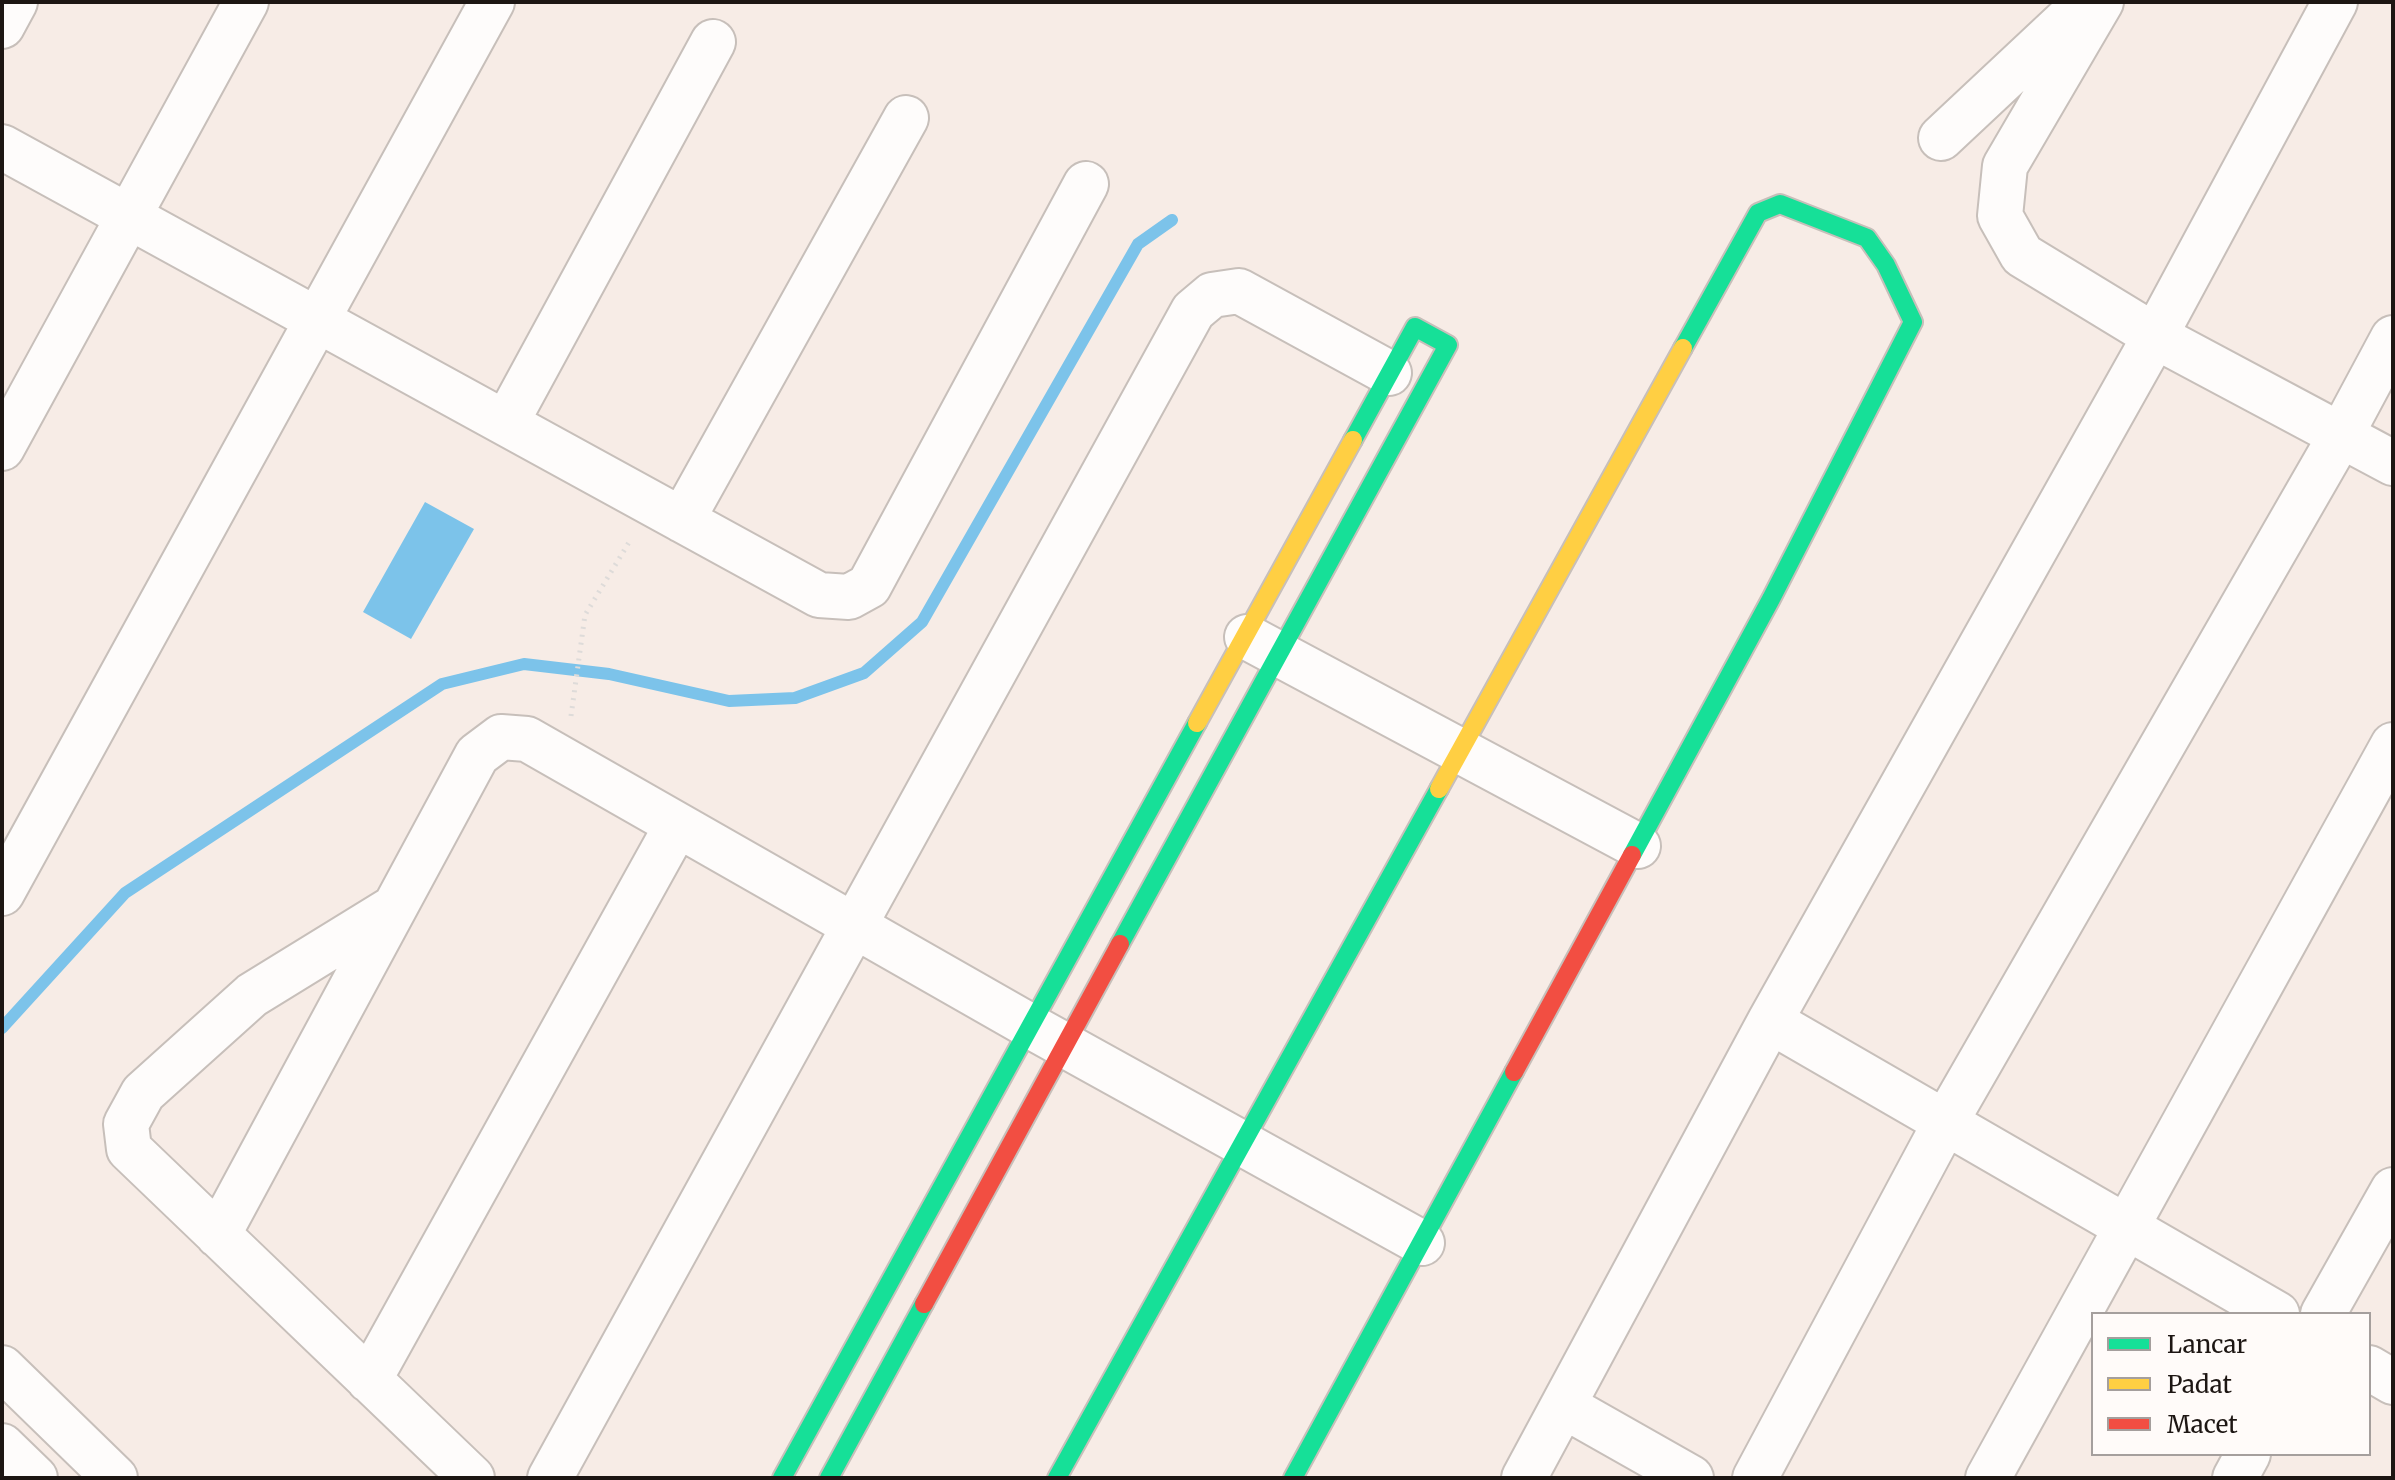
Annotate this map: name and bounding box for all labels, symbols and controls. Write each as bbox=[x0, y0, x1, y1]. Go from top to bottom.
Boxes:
legend bbox=[2091, 1312, 2371, 1456]
text: Lancar bbox=[2167, 1329, 2247, 1360]
text: Padat bbox=[2167, 1369, 2232, 1400]
text: Macet bbox=[2167, 1409, 2238, 1440]

